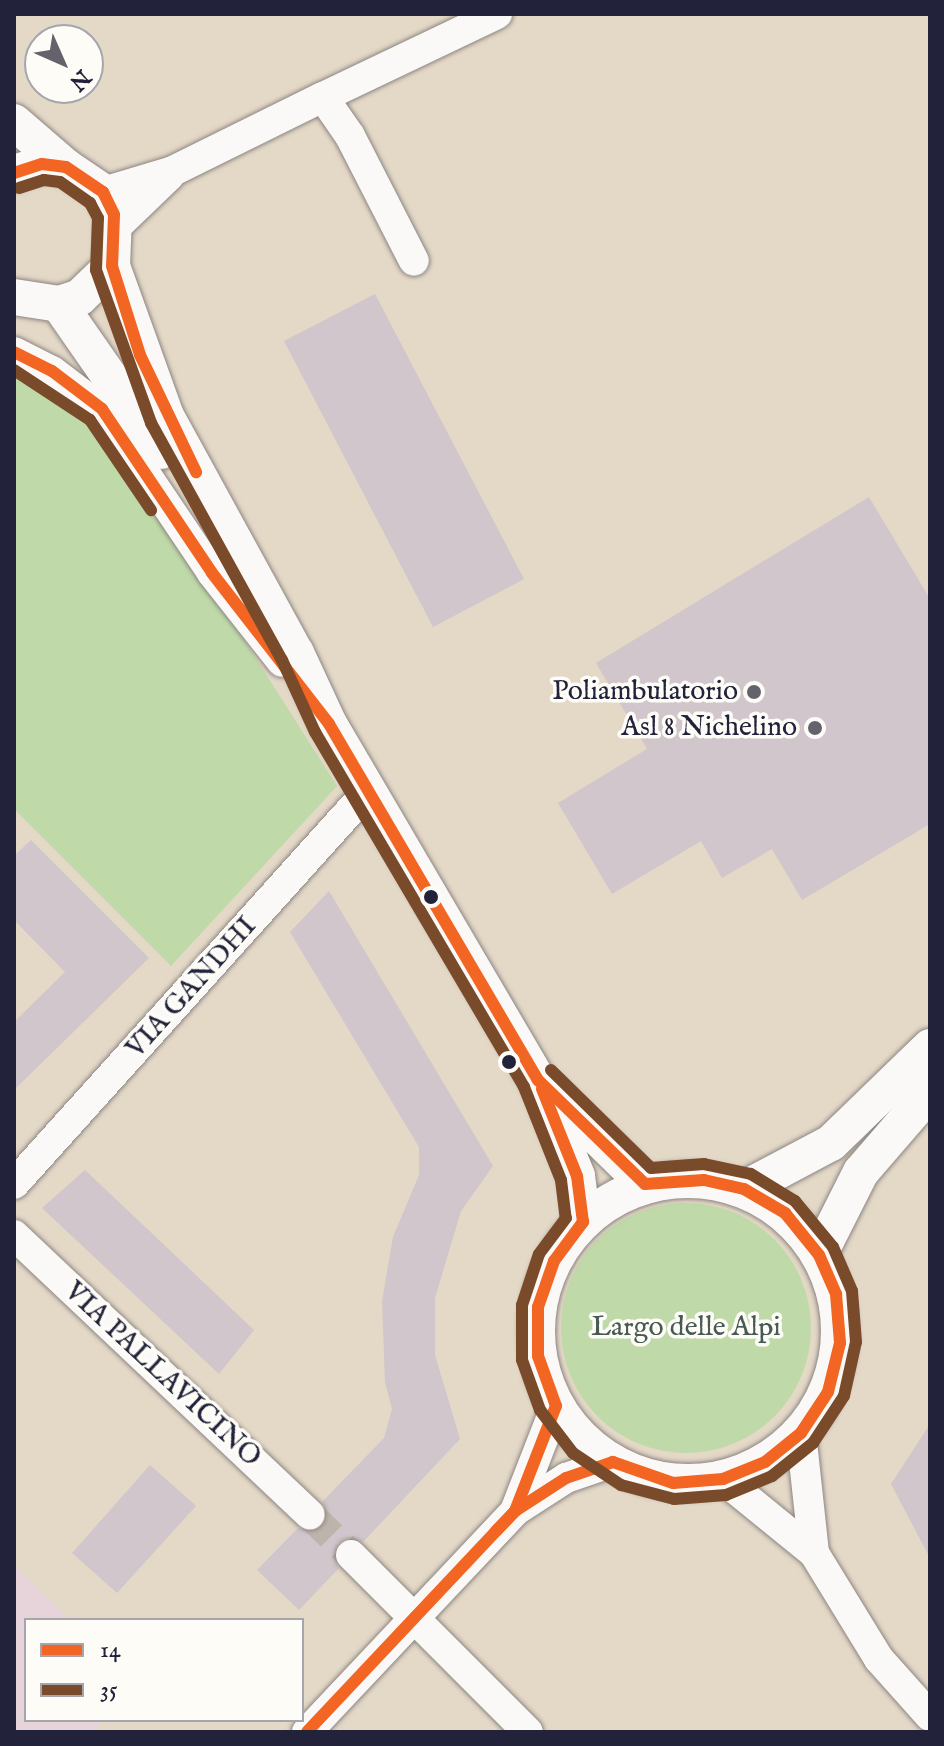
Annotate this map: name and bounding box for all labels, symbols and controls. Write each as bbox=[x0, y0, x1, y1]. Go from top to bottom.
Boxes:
north arrow bbox=[24, 24, 104, 104]
text: N bbox=[63, 63, 96, 96]
place label: Poliambulatorio bbox=[552, 675, 738, 709]
marker: Poliambulatorio bbox=[745, 683, 763, 701]
place label: Asl 8 Nichelino bbox=[621, 711, 797, 745]
marker: Asl 8 Nichelino bbox=[804, 717, 826, 739]
unlabelled marker bbox=[423, 889, 439, 905]
street label: VIA GANDHI bbox=[120, 910, 264, 1066]
unlabelled marker bbox=[501, 1054, 517, 1070]
street label: VIA PALLAVICINO bbox=[57, 1275, 267, 1475]
park label: Largo delle Alpi bbox=[591, 1311, 781, 1345]
legend bbox=[24, 1618, 304, 1722]
text: 14 bbox=[100, 1635, 121, 1666]
text: 35 bbox=[100, 1675, 118, 1706]

